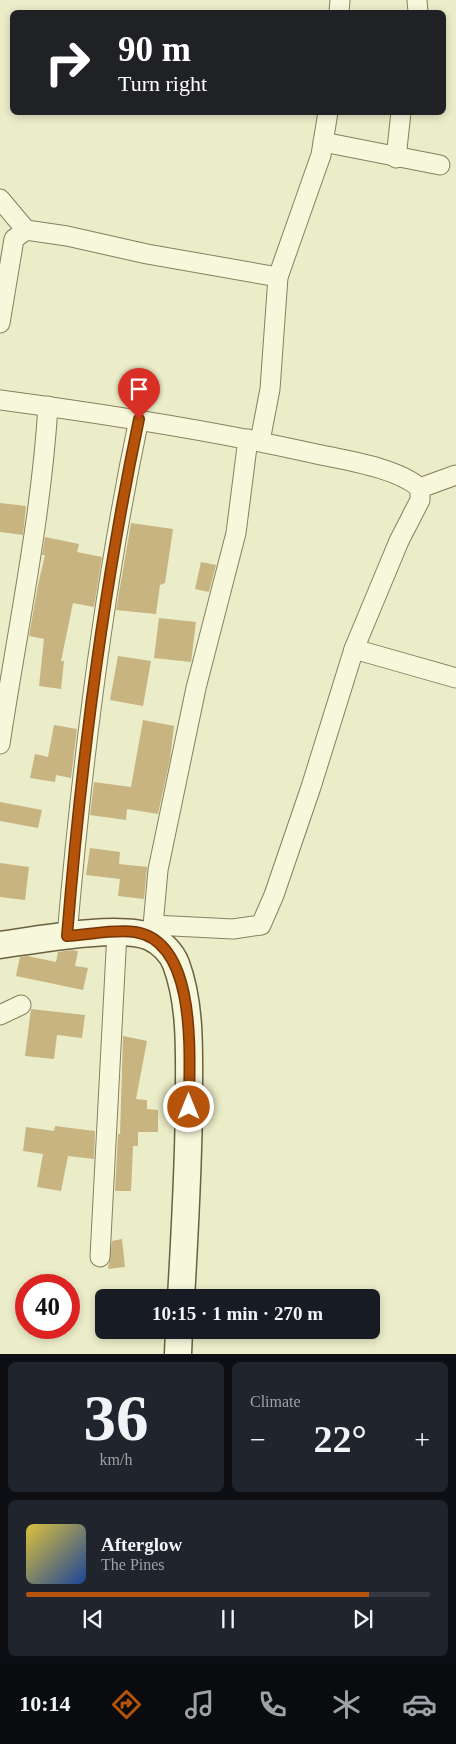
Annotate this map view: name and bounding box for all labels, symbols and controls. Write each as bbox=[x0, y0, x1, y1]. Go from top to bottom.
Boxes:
icon: right bbox=[35, 30, 100, 95]
text: 90 m bbox=[118, 30, 191, 69]
text: Turn right bbox=[118, 71, 207, 96]
pin bbox=[118, 368, 160, 419]
icon: arrive bbox=[125, 375, 153, 403]
position arrow bbox=[162, 1080, 214, 1132]
speed limit sign: 40 bbox=[15, 1274, 80, 1339]
text: 10:15 · 1 min · 270 m bbox=[152, 1303, 323, 1324]
text: 36 bbox=[84, 1382, 149, 1454]
text: Climate bbox=[250, 1393, 301, 1410]
text: 22° bbox=[313, 1418, 367, 1460]
text: − bbox=[250, 1424, 266, 1455]
text: + bbox=[414, 1424, 430, 1455]
text: km/h bbox=[100, 1451, 132, 1468]
text: Afterglow bbox=[101, 1534, 182, 1555]
text: The Pines bbox=[101, 1556, 165, 1573]
icon: previous bbox=[79, 1605, 107, 1633]
icon: pause bbox=[214, 1605, 242, 1633]
icon: next bbox=[349, 1605, 377, 1633]
icon: directions bbox=[109, 1687, 144, 1722]
icon: music bbox=[182, 1687, 217, 1722]
icon: phone bbox=[255, 1687, 290, 1722]
icon: climate bbox=[329, 1687, 364, 1722]
icon: car bbox=[402, 1687, 437, 1722]
text: 10:14 bbox=[19, 1691, 70, 1716]

